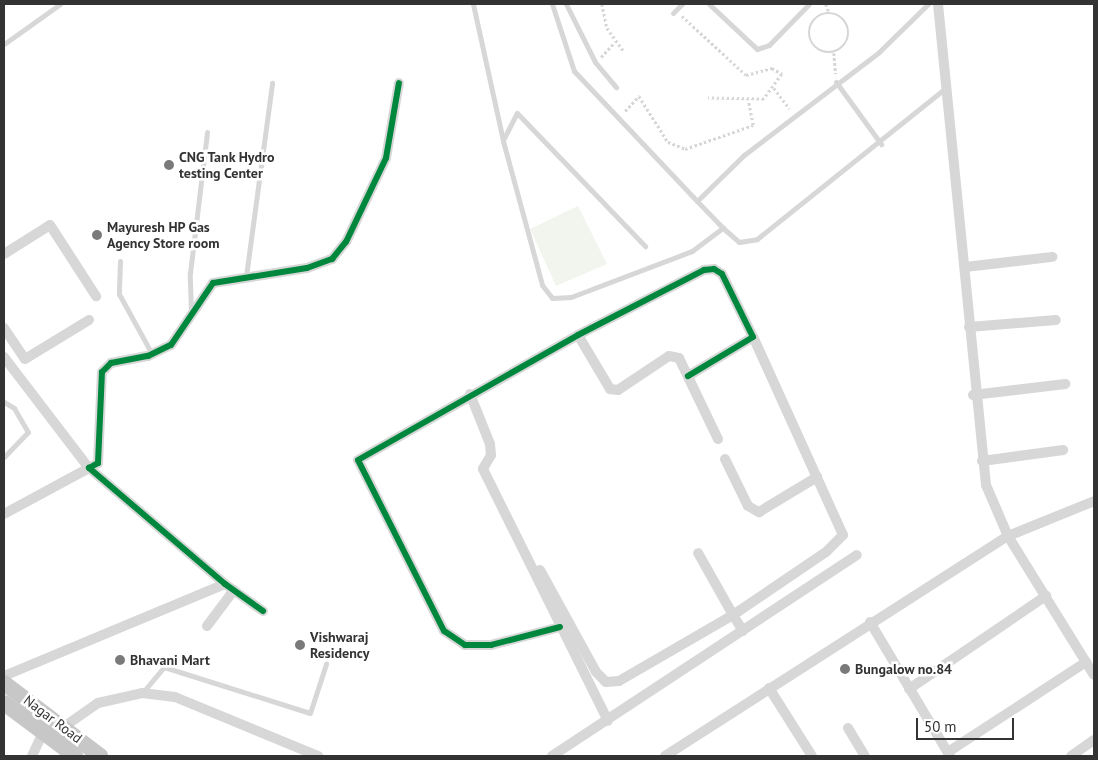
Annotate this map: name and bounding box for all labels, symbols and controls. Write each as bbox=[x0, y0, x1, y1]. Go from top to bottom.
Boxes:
place label: CNG Tank Hydro testing Center bbox=[179, 149, 275, 182]
marker: CNG Tank Hydro testing Center bbox=[163, 159, 175, 171]
place label: Mayuresh HP Gas Agency Store room bbox=[107, 219, 220, 252]
marker: Mayuresh HP Gas Agency Store room bbox=[91, 229, 103, 241]
place label: Vishwaraj Residency bbox=[310, 629, 369, 662]
marker: Vishwaraj Residency bbox=[294, 639, 306, 651]
place label: Bhavani Mart bbox=[130, 652, 210, 668]
marker: Bhavani Mart bbox=[114, 654, 126, 666]
place label: Bungalow no.84 bbox=[855, 661, 952, 677]
marker: Bungalow no.84 bbox=[839, 663, 851, 675]
street label: Nagar Road bbox=[20, 692, 86, 746]
scale bar bbox=[918, 708, 1016, 740]
text: 50 m bbox=[924, 717, 957, 736]

